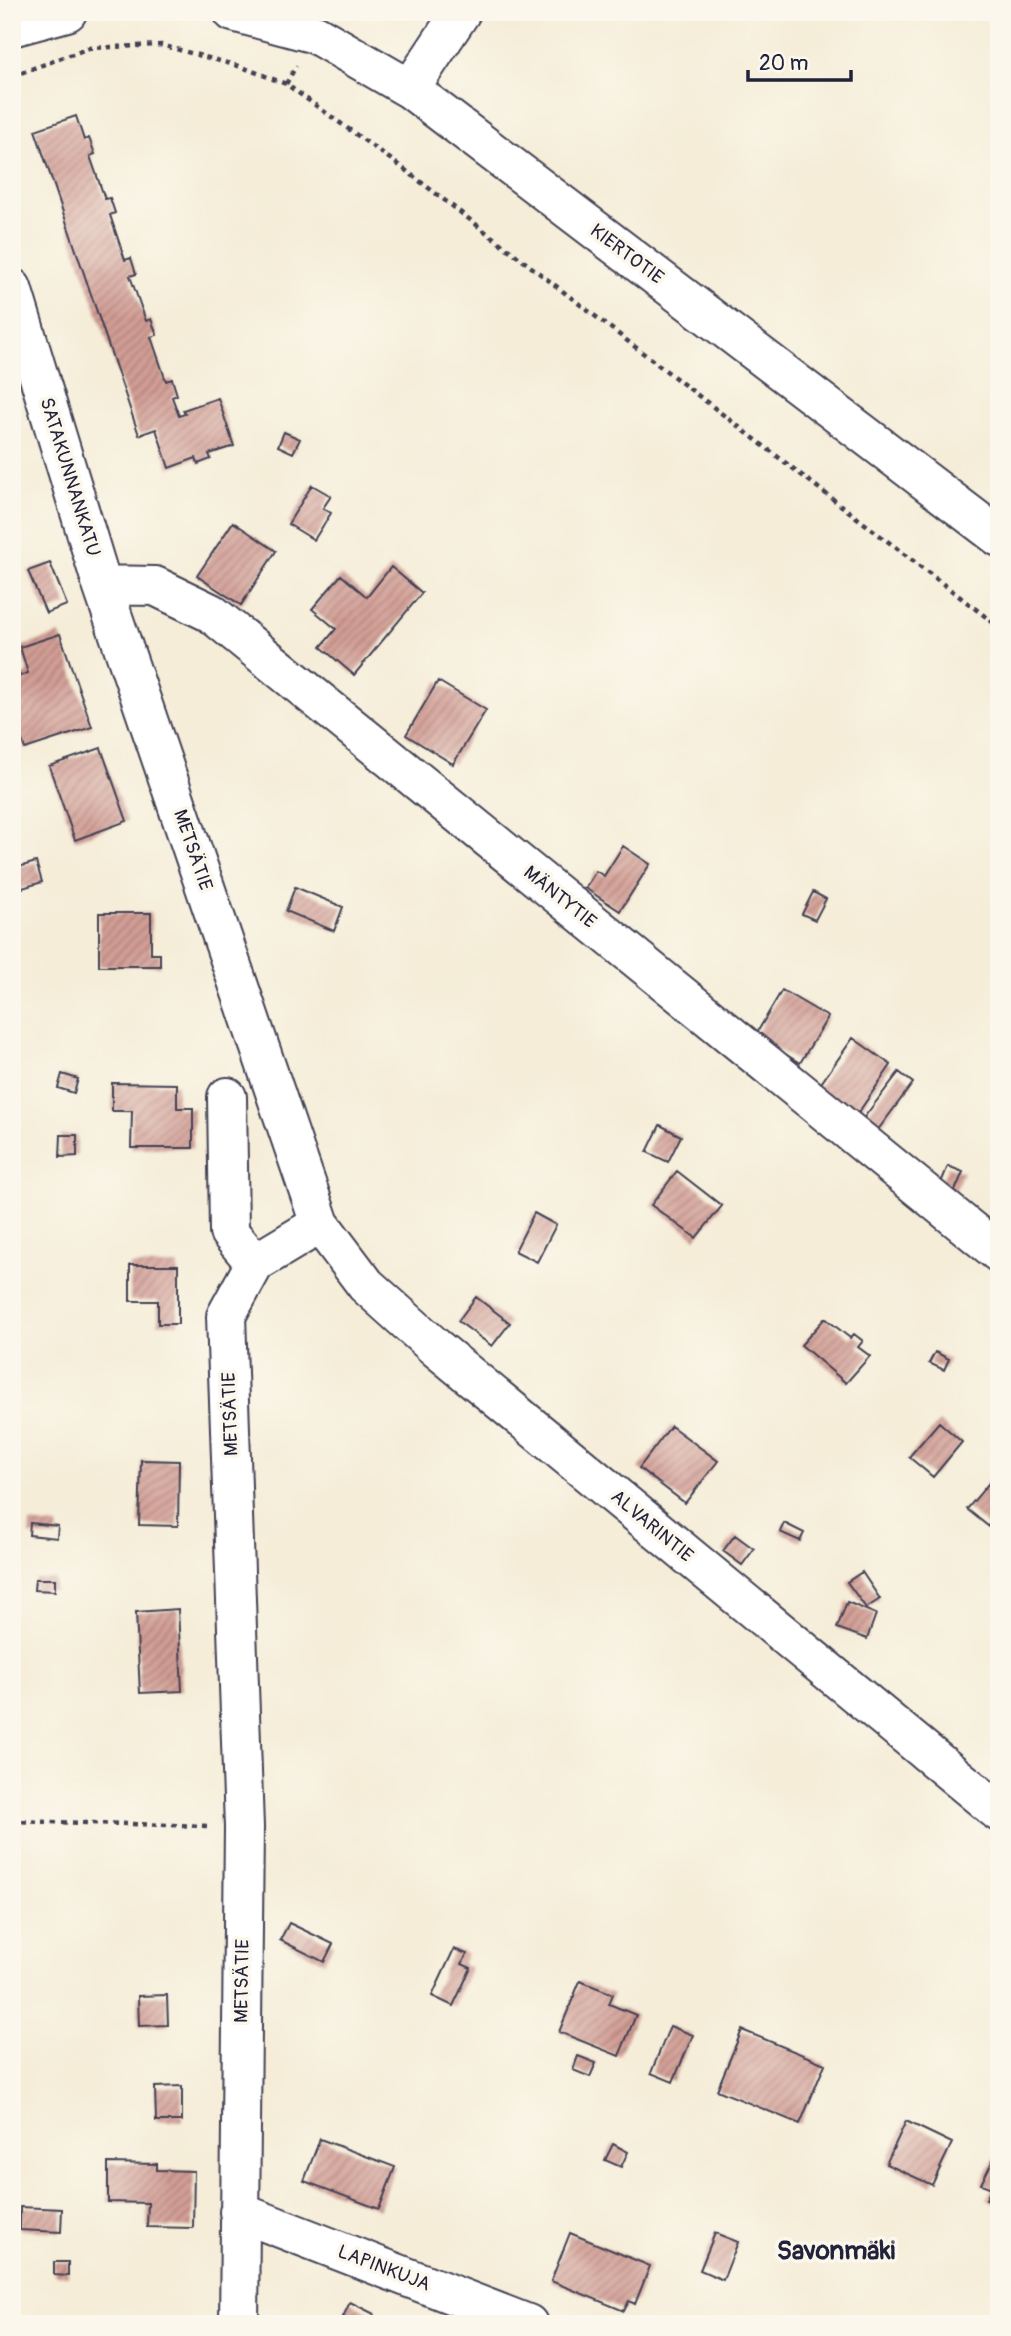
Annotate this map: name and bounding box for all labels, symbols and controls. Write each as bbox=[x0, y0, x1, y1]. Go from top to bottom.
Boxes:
scale bar bbox=[748, 38, 852, 82]
text: 20 m bbox=[759, 50, 808, 77]
street label: KIERTOTIE bbox=[585, 219, 669, 290]
street label: SATAKUNNANKATU bbox=[34, 395, 106, 559]
street label: METSÄTIE bbox=[168, 806, 218, 894]
street label: MÄNTYTIE bbox=[519, 860, 601, 934]
street label: METSÄTIE bbox=[217, 1372, 243, 1456]
street label: ALVARINTIE bbox=[606, 1485, 698, 1567]
street label: METSÄTIE bbox=[229, 1939, 255, 2023]
district label: Savonmäki bbox=[777, 2235, 896, 2267]
street label: LAPINKUJA bbox=[334, 2239, 434, 2297]

